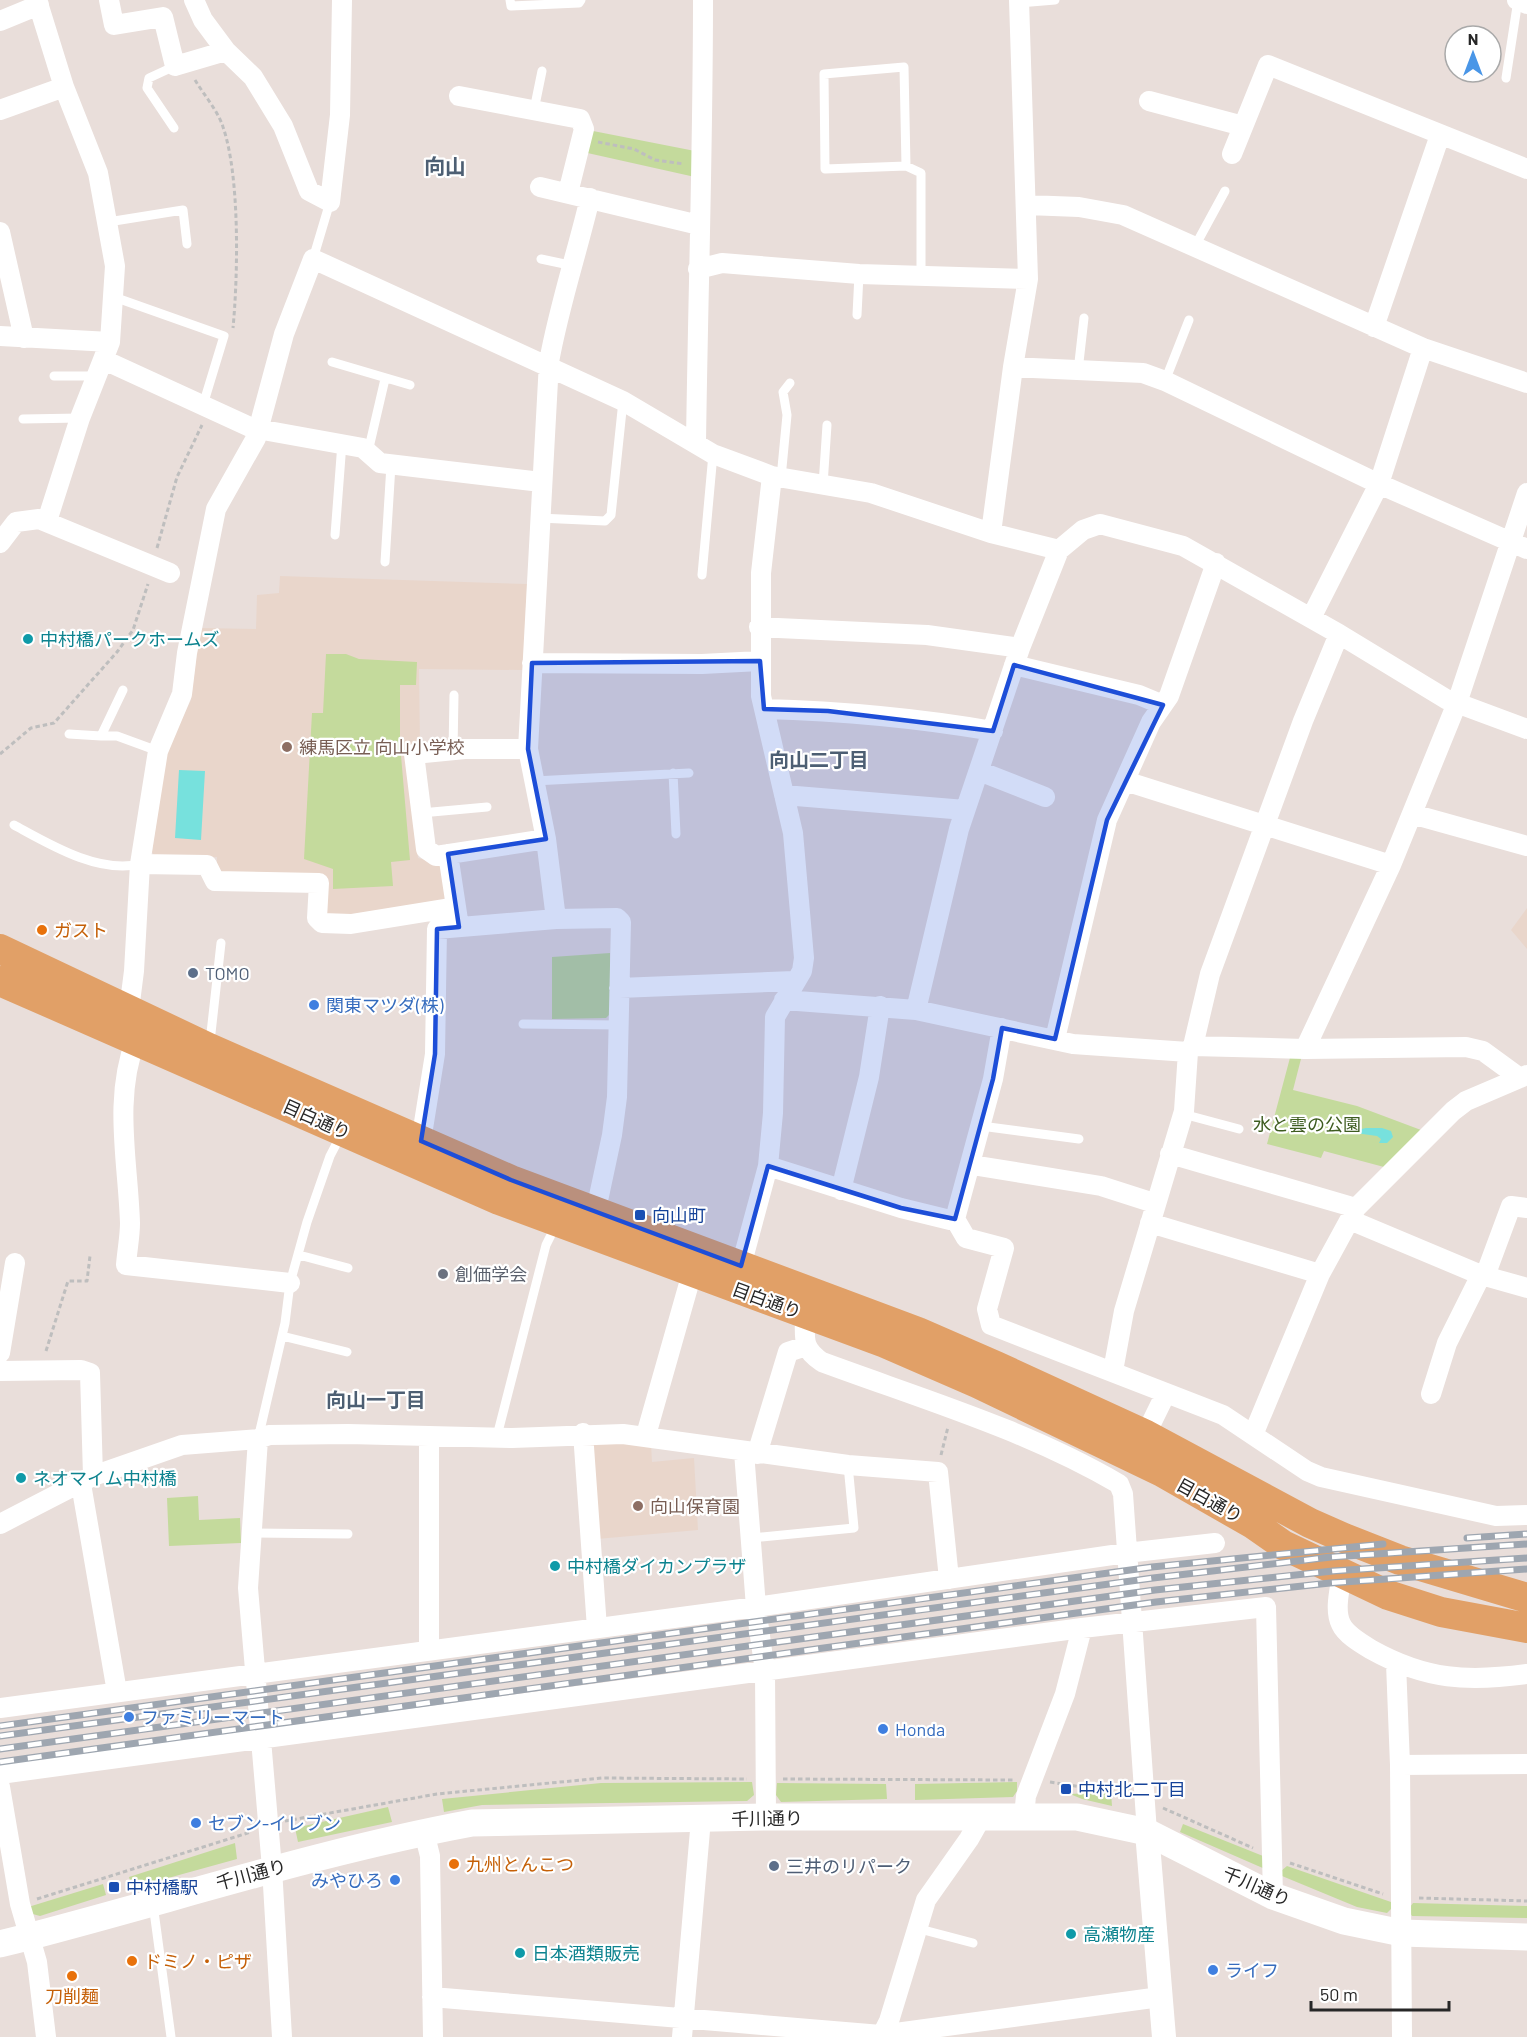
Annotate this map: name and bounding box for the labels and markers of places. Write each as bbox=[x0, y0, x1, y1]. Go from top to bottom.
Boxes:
place label: 中村橋パークホームズ bbox=[40, 628, 219, 650]
marker: 中村橋パークホームズ bbox=[21, 632, 35, 646]
place label: 練馬区立 向山小学校 bbox=[299, 736, 465, 758]
marker: 練馬区立 向山小学校 bbox=[280, 740, 294, 754]
place label: ガスト bbox=[54, 919, 108, 941]
marker: ガスト bbox=[35, 923, 49, 937]
place label: TOMO bbox=[205, 962, 250, 984]
marker: TOMO bbox=[186, 966, 200, 980]
place label: 関東マツダ(株) bbox=[326, 994, 444, 1016]
marker: 関東マツダ(株) bbox=[307, 998, 321, 1012]
place label: 向山町 bbox=[652, 1204, 706, 1226]
marker: 向山町 bbox=[633, 1208, 647, 1222]
place label: 創価学会 bbox=[455, 1263, 527, 1285]
marker: 創価学会 bbox=[436, 1267, 450, 1281]
place label: ネオマイム中村橋 bbox=[33, 1467, 177, 1489]
marker: ネオマイム中村橋 bbox=[14, 1471, 28, 1485]
place label: 向山保育園 bbox=[650, 1495, 740, 1517]
marker: 向山保育園 bbox=[631, 1499, 645, 1513]
place label: 中村橋ダイカンプラザ bbox=[567, 1555, 746, 1577]
marker: 中村橋ダイカンプラザ bbox=[548, 1559, 562, 1573]
place label: ファミリーマート bbox=[141, 1706, 285, 1728]
marker: ファミリーマート bbox=[122, 1710, 136, 1724]
place label: Honda bbox=[895, 1718, 945, 1740]
marker: Honda bbox=[876, 1722, 890, 1736]
place label: 中村北二丁目 bbox=[1078, 1778, 1186, 1800]
marker: 中村北二丁目 bbox=[1059, 1782, 1073, 1796]
place label: セブン-イレブン bbox=[208, 1812, 341, 1834]
marker: セブン-イレブン bbox=[189, 1816, 203, 1830]
place label: 九州とんこつ bbox=[466, 1853, 574, 1875]
place label: 三井のリパーク bbox=[786, 1855, 912, 1877]
marker: 九州とんこつ bbox=[447, 1857, 461, 1871]
marker: 三井のリパーク bbox=[767, 1859, 781, 1873]
place label: みやひろ bbox=[311, 1869, 383, 1891]
marker: みやひろ bbox=[388, 1873, 402, 1887]
place label: 中村橋駅 bbox=[126, 1876, 198, 1898]
marker: 中村橋駅 bbox=[107, 1880, 121, 1894]
place label: 高瀬物産 bbox=[1083, 1923, 1155, 1945]
marker: 高瀬物産 bbox=[1064, 1927, 1078, 1941]
place label: 日本酒類販売 bbox=[532, 1942, 640, 1964]
marker: 日本酒類販売 bbox=[513, 1946, 527, 1960]
place label: ドミノ・ピザ bbox=[144, 1950, 252, 1972]
marker: ドミノ・ピザ bbox=[125, 1954, 139, 1968]
place label: ライフ bbox=[1225, 1959, 1279, 1981]
marker: ライフ bbox=[1206, 1963, 1220, 1977]
marker: 刀削麺 bbox=[65, 1969, 79, 1983]
place label: 刀削麺 bbox=[45, 1985, 99, 2007]

